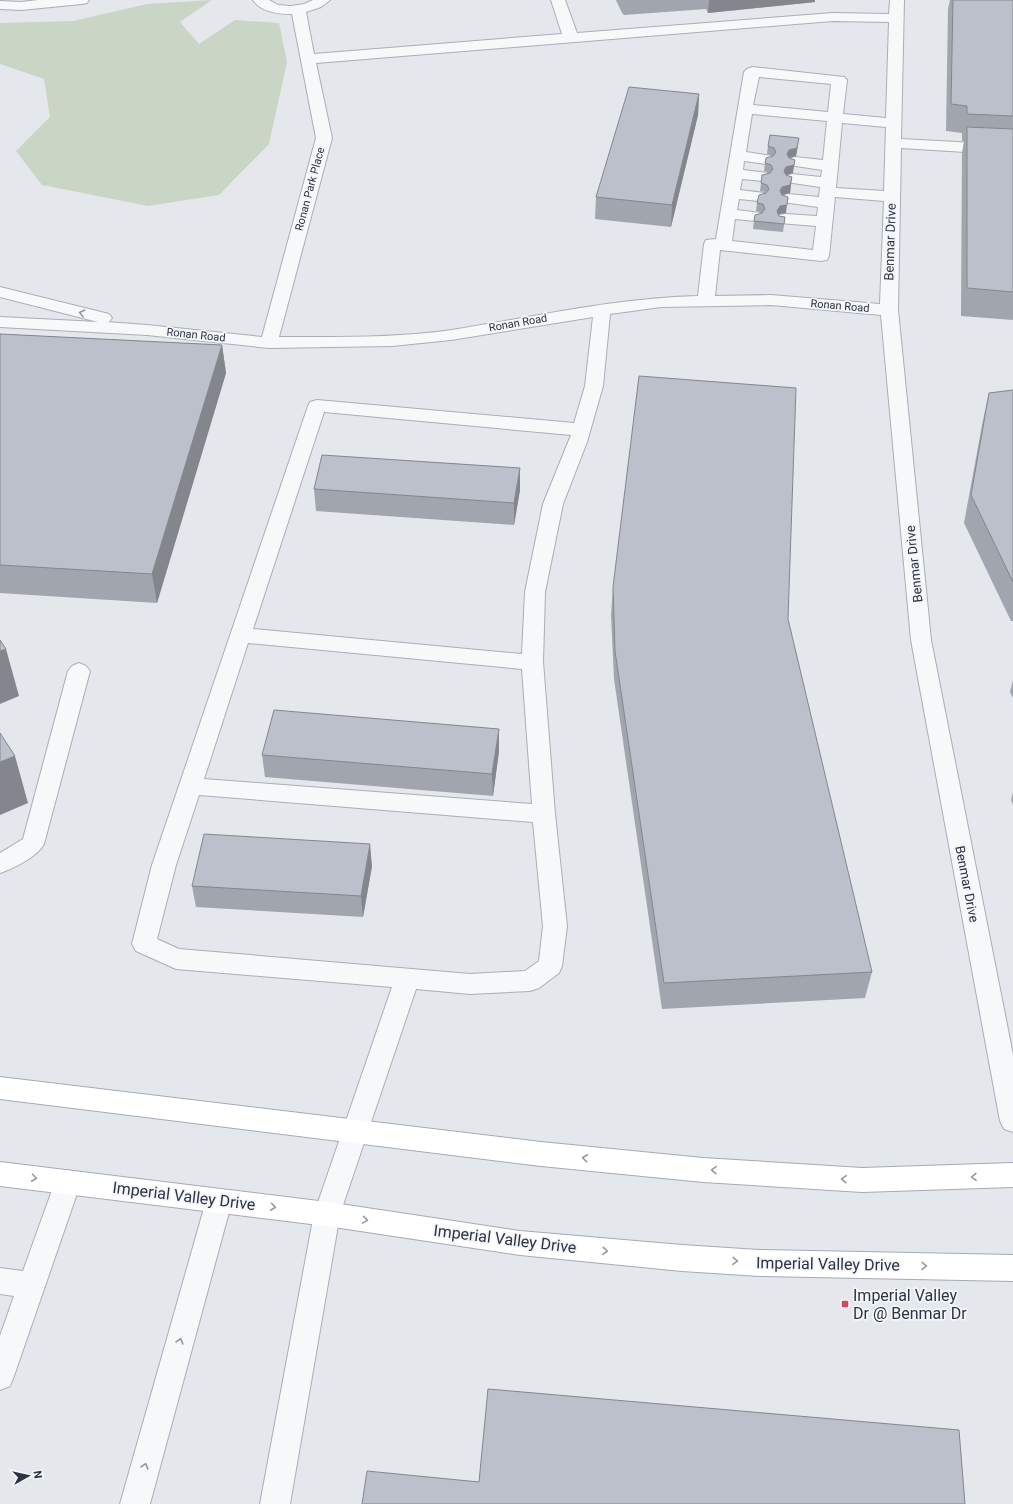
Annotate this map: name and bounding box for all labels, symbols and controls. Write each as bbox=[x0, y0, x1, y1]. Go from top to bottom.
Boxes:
street label: Ronan Park Place bbox=[293, 146, 327, 232]
street label: Benmar Drive bbox=[881, 203, 899, 281]
street label: Ronan Road bbox=[810, 297, 870, 315]
one-way arrow bbox=[79, 309, 86, 318]
street label: Ronan Road bbox=[488, 311, 548, 335]
street label: Ronan Road bbox=[166, 325, 226, 345]
street label: Benmar Drive bbox=[902, 525, 926, 603]
street label: Benmar Drive bbox=[952, 845, 982, 924]
one-way arrow bbox=[582, 1154, 588, 1163]
one-way arrow bbox=[711, 1166, 717, 1175]
one-way arrow bbox=[971, 1172, 977, 1181]
one-way arrow bbox=[31, 1173, 37, 1182]
one-way arrow bbox=[841, 1175, 847, 1184]
street label: Imperial Valley Drive bbox=[111, 1178, 257, 1214]
one-way arrow bbox=[270, 1202, 276, 1211]
one-way arrow bbox=[362, 1215, 368, 1224]
street label: Imperial Valley Drive bbox=[432, 1221, 578, 1257]
one-way arrow bbox=[602, 1246, 608, 1255]
street label: Imperial Valley Drive bbox=[756, 1253, 900, 1275]
one-way arrow bbox=[732, 1257, 738, 1266]
one-way arrow bbox=[921, 1262, 927, 1270]
place label: Imperial Valley Dr @ Benmar Dr bbox=[853, 1286, 967, 1323]
marker: Imperial Valley Dr @ Benmar Dr bbox=[840, 1299, 850, 1309]
one-way arrow bbox=[175, 1338, 184, 1345]
north arrow bbox=[8, 1456, 48, 1496]
one-way arrow bbox=[140, 1463, 149, 1470]
text: N bbox=[30, 1470, 44, 1480]

